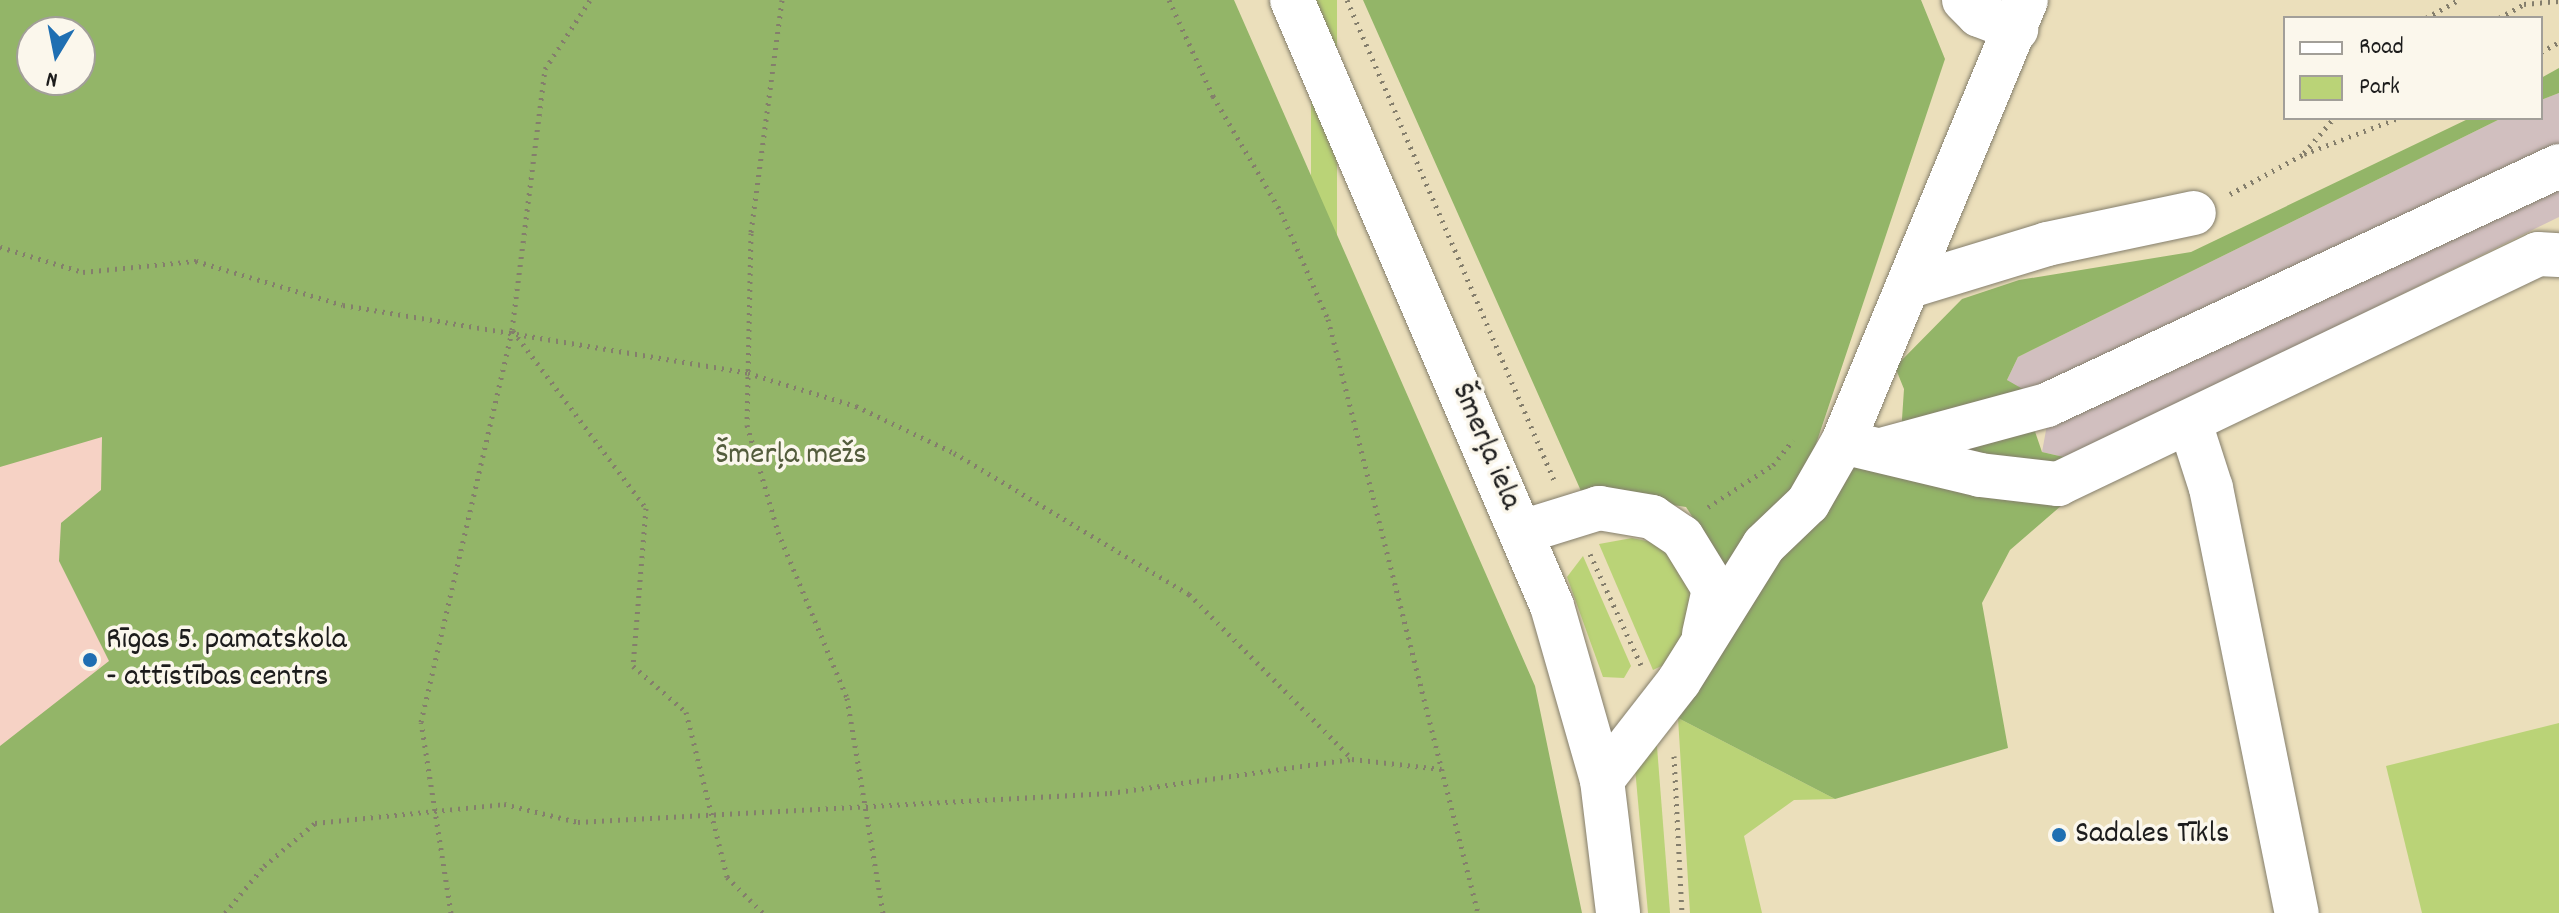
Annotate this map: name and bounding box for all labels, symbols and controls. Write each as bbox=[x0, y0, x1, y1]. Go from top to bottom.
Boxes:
north arrow bbox=[16, 16, 96, 96]
legend bbox=[2283, 16, 2543, 120]
text: Road bbox=[2359, 31, 2404, 65]
text: N bbox=[44, 62, 60, 94]
text: Park bbox=[2359, 71, 2400, 105]
street label: Šmerļa iela bbox=[1441, 378, 1529, 516]
park label: Šmerļa mežs bbox=[715, 437, 867, 475]
place label: Rīgas 5. pamatskola - attīstības centrs bbox=[106, 623, 347, 698]
marker: Rīgas 5. pamatskola - attīstības centrs bbox=[81, 651, 99, 669]
place label: Sadales Tīkls bbox=[2075, 816, 2230, 854]
marker: Sadales Tīkls bbox=[2050, 826, 2068, 844]

